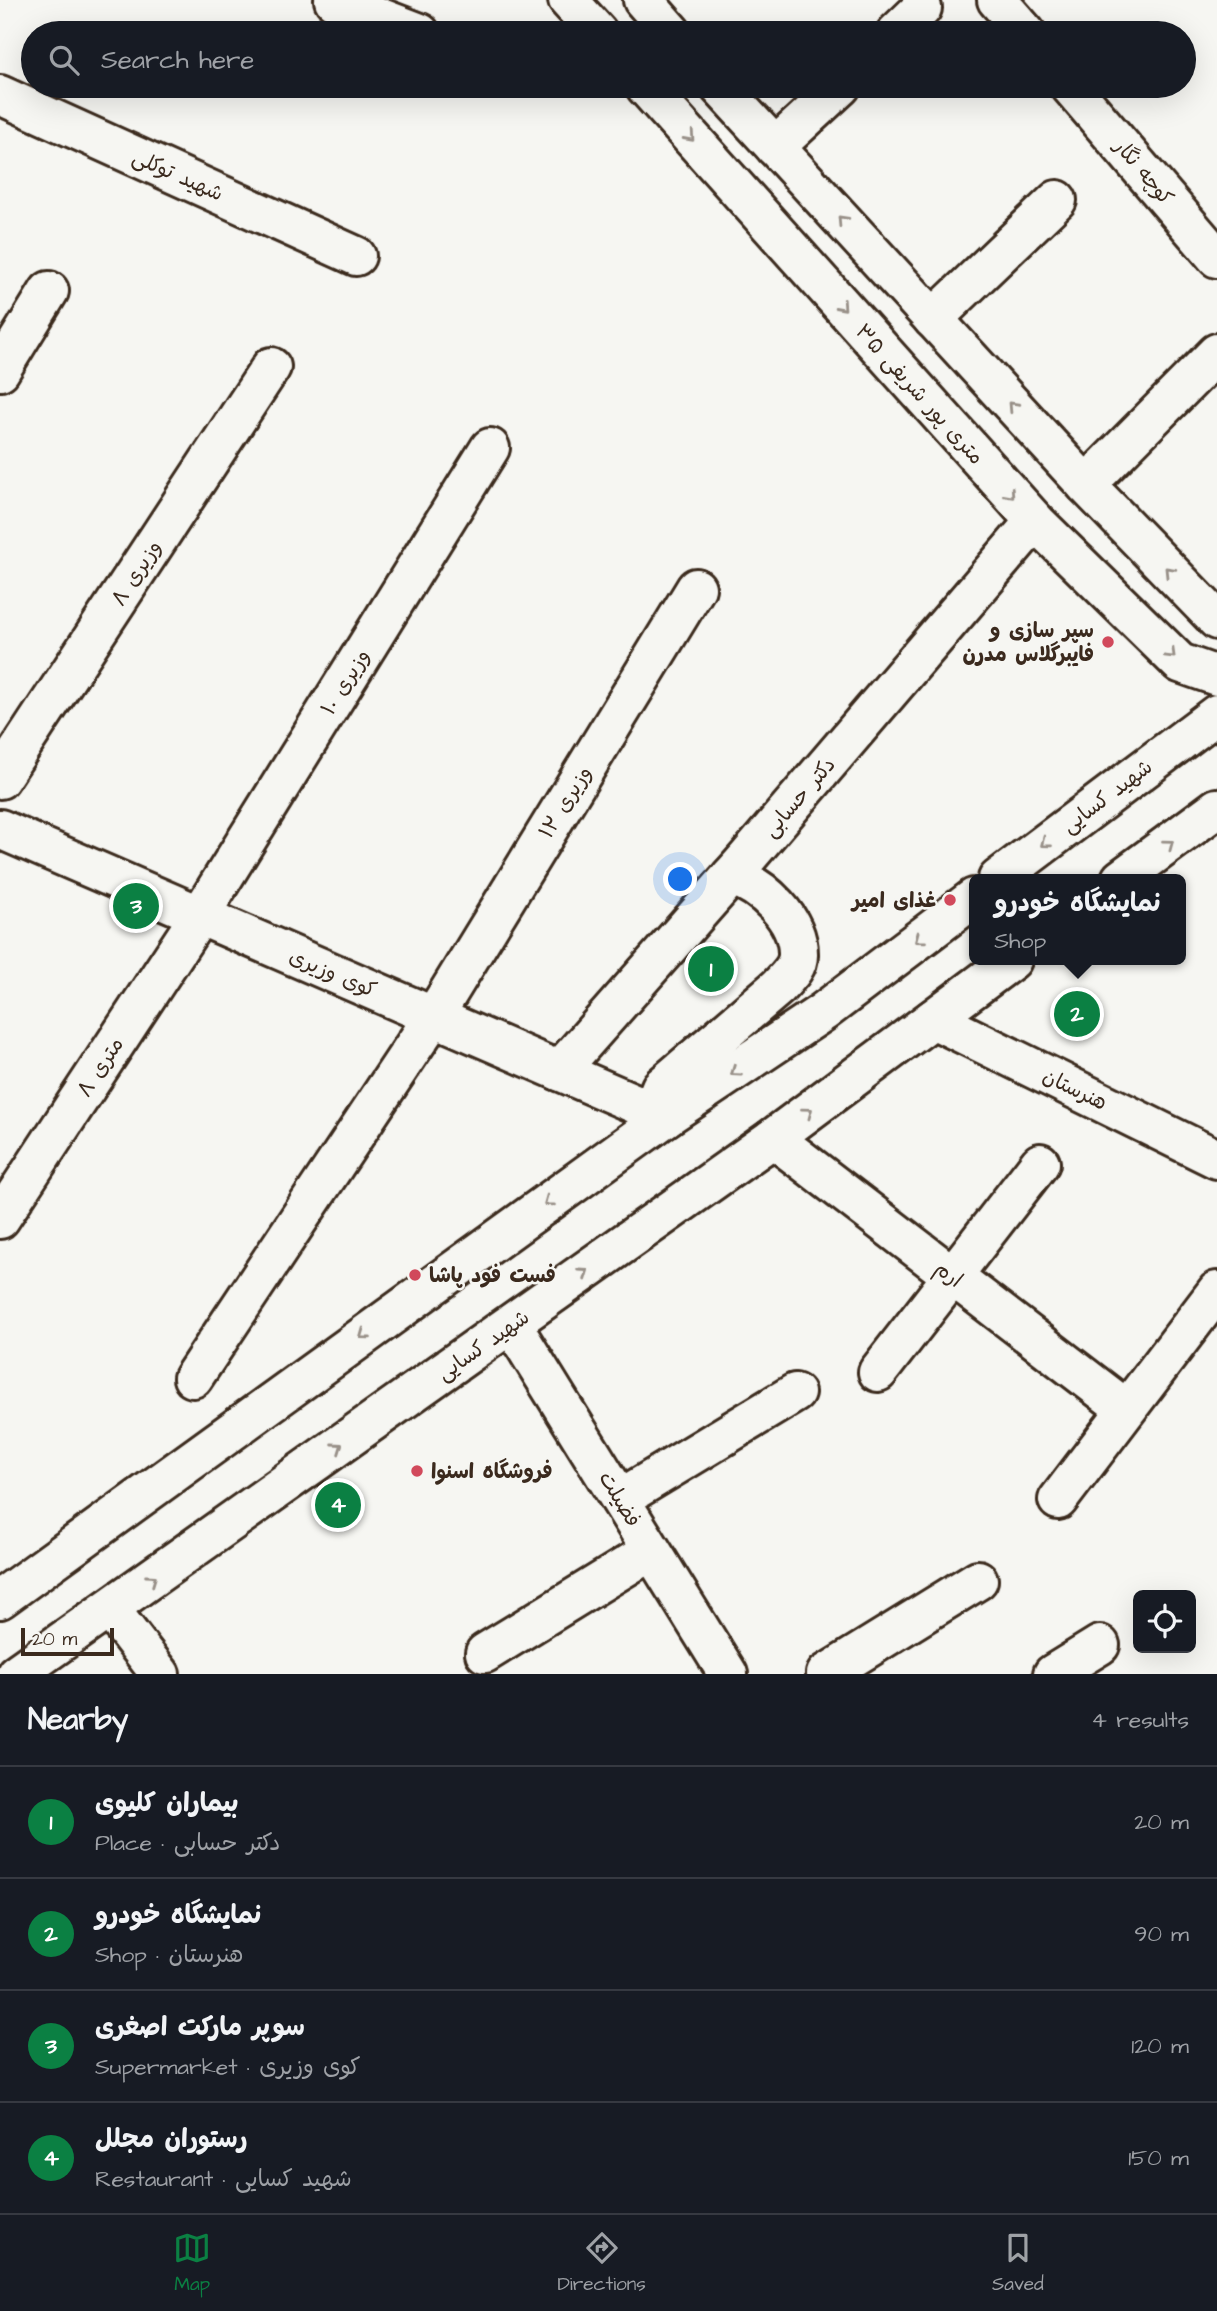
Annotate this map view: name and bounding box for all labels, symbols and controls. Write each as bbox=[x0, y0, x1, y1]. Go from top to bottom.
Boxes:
search box bbox=[21, 21, 1196, 98]
icon: search bbox=[45, 41, 83, 79]
text: Search here bbox=[101, 42, 254, 78]
one-way arrow bbox=[682, 128, 694, 141]
street label: کوچه نگار bbox=[1106, 131, 1180, 212]
street label: شهید توکلی bbox=[128, 143, 228, 208]
one-way arrow bbox=[838, 215, 850, 228]
one-way arrow bbox=[834, 298, 846, 311]
street label: ۳۵ متری پور شریفی bbox=[849, 318, 991, 471]
one-way arrow bbox=[1008, 401, 1021, 414]
one-way arrow bbox=[1002, 486, 1014, 499]
street label: وزیری ۸ bbox=[104, 535, 168, 612]
one-way arrow bbox=[1165, 566, 1178, 579]
place label: سپر سازی و فایبرگلاس مدرن bbox=[962, 616, 1094, 669]
marker: سپر سازی و فایبرگلاس مدرن bbox=[1100, 634, 1116, 650]
street label: وزیری ۱۰ bbox=[314, 644, 377, 721]
one-way arrow bbox=[1163, 646, 1176, 659]
street label: دکتر حسابی bbox=[756, 751, 842, 844]
street label: شهید کسایی bbox=[1056, 753, 1159, 840]
street label: وزيری ۱۲ bbox=[532, 761, 599, 844]
one-way arrow bbox=[1041, 835, 1053, 848]
one-way arrow bbox=[1161, 839, 1174, 852]
your location bbox=[663, 862, 697, 896]
popup bbox=[969, 874, 1186, 965]
pin: 3 bbox=[113, 880, 159, 932]
text: نمایشگاه خودرو bbox=[994, 885, 1161, 921]
place label: غذای امیر bbox=[850, 886, 936, 915]
marker: غذای امیر bbox=[942, 892, 958, 908]
text: Shop bbox=[994, 925, 1046, 957]
one-way arrow bbox=[915, 930, 927, 943]
street label: کوی وزیری bbox=[285, 942, 381, 1005]
pin: 1 bbox=[688, 943, 734, 995]
pin: 2 bbox=[1054, 988, 1100, 1040]
street label: متری ۸ bbox=[70, 1032, 131, 1103]
street label: هنرستان bbox=[1038, 1061, 1112, 1117]
one-way arrow bbox=[730, 1064, 743, 1076]
one-way arrow bbox=[800, 1108, 813, 1120]
one-way arrow bbox=[544, 1194, 556, 1206]
street label: ارم bbox=[928, 1254, 969, 1295]
place label: فست فود پاشا bbox=[429, 1261, 556, 1290]
marker: فست فود پاشا bbox=[407, 1267, 423, 1283]
one-way arrow bbox=[576, 1269, 589, 1281]
street label: شهید کسایی bbox=[431, 1303, 535, 1388]
one-way arrow bbox=[359, 1327, 372, 1340]
one-way arrow bbox=[330, 1443, 343, 1455]
place label: فروشگاه اسنوا bbox=[431, 1457, 553, 1486]
marker: فروشگاه اسنوا bbox=[409, 1463, 425, 1479]
street label: فضیلت bbox=[592, 1466, 647, 1532]
pin: 4 bbox=[315, 1479, 361, 1531]
one-way arrow bbox=[144, 1575, 157, 1587]
map controls bbox=[1133, 1590, 1196, 1653]
button: locate bbox=[1133, 1590, 1196, 1653]
scale bar bbox=[21, 1625, 114, 1657]
text: 20 m bbox=[32, 1626, 77, 1653]
text: Nearby bbox=[28, 1699, 128, 1741]
text: 4 results bbox=[1091, 1704, 1189, 1736]
text: بیماران کلیوی bbox=[95, 1785, 238, 1821]
text: 1 bbox=[50, 1806, 52, 1838]
text: 20 m bbox=[1134, 1806, 1189, 1838]
text: Place · دکتر حسابی bbox=[95, 1827, 280, 1859]
text: نمایشگاه خودرو bbox=[95, 1897, 261, 1933]
text: 2 bbox=[44, 1918, 58, 1950]
text: 90 m bbox=[1134, 1918, 1189, 1950]
text: Shop · هنرستان bbox=[95, 1939, 244, 1971]
text: سوپر مارکت اصغری bbox=[95, 2009, 305, 2045]
text: 3 bbox=[45, 2030, 57, 2062]
text: 120 m bbox=[1131, 2030, 1189, 2062]
text: Supermarket · کوی وزیری bbox=[95, 2051, 361, 2083]
text: رستوران مجلل bbox=[95, 2121, 248, 2157]
text: 4 bbox=[43, 2142, 59, 2174]
text: 150 m bbox=[1128, 2142, 1189, 2174]
text: Restaurant · شهید کسایی bbox=[95, 2163, 352, 2195]
tab: Map bbox=[173, 2229, 211, 2298]
tab: Directions bbox=[557, 2229, 646, 2298]
tab: Saved bbox=[992, 2229, 1044, 2298]

